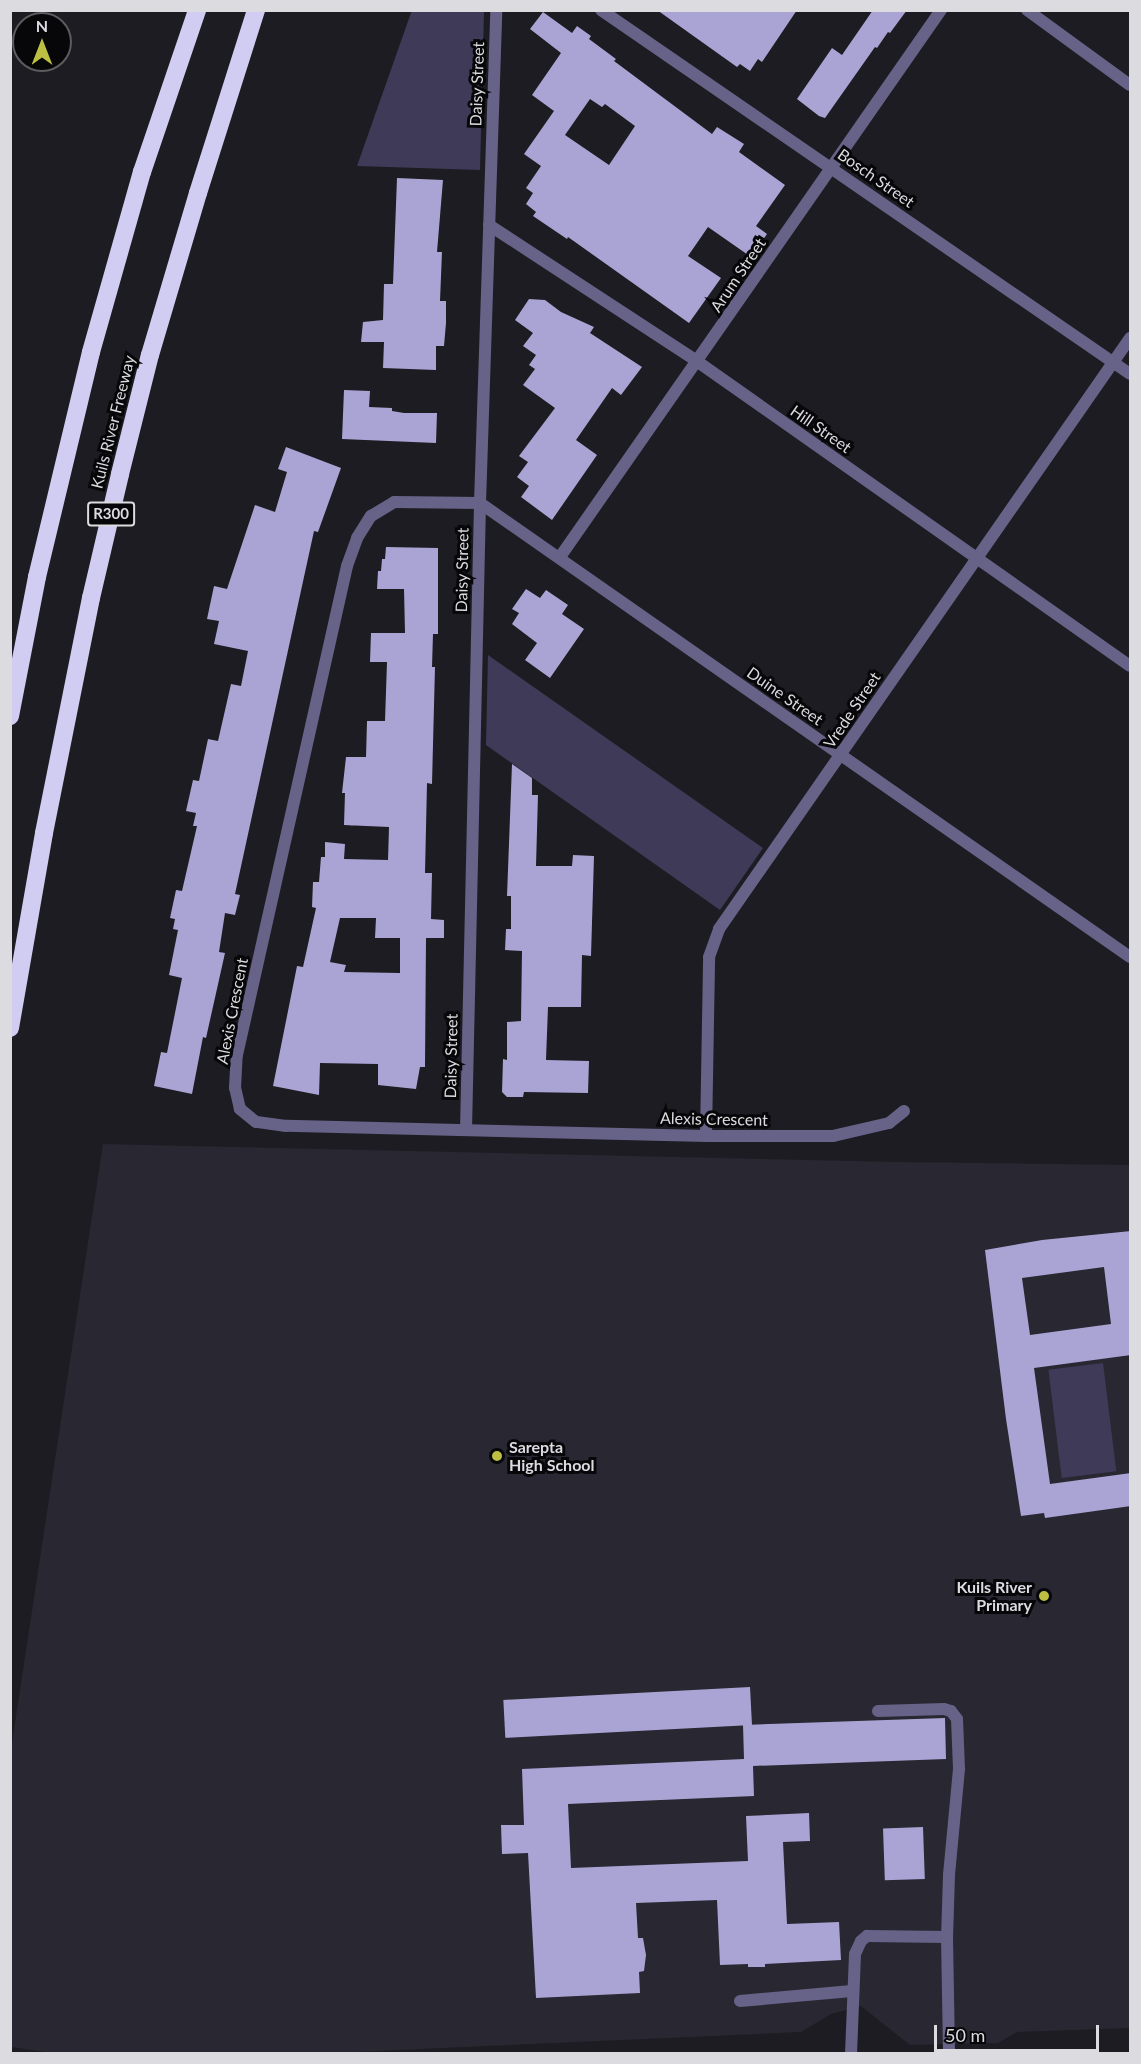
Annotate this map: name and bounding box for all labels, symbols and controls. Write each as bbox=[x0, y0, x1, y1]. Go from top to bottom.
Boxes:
north arrow bbox=[12, 12, 72, 72]
text: N bbox=[36, 16, 48, 35]
street label: Daisy Street bbox=[466, 41, 488, 127]
street label: Bosch Street bbox=[834, 145, 918, 211]
street label: Arum Street bbox=[706, 234, 770, 316]
street label: Kuils River Freeway bbox=[87, 353, 139, 491]
street label: Hill Street bbox=[787, 401, 855, 457]
road number: R300 bbox=[87, 502, 135, 526]
street label: Daisy Street bbox=[452, 527, 472, 613]
street label: Duine Street bbox=[743, 663, 827, 729]
street label: Vrede Street bbox=[820, 668, 884, 752]
street label: Alexis Crescent bbox=[212, 956, 252, 1066]
street label: Daisy Street bbox=[441, 1013, 461, 1099]
street label: Alexis Crescent bbox=[660, 1108, 768, 1130]
place label: Sarepta High School bbox=[509, 1437, 594, 1475]
marker: Sarepta High School bbox=[490, 1449, 504, 1463]
place label: Kuils River Primary bbox=[957, 1577, 1032, 1615]
marker: Kuils River Primary bbox=[1037, 1589, 1051, 1603]
scale bar bbox=[937, 2013, 1102, 2051]
text: 50 m bbox=[945, 2024, 985, 2046]

